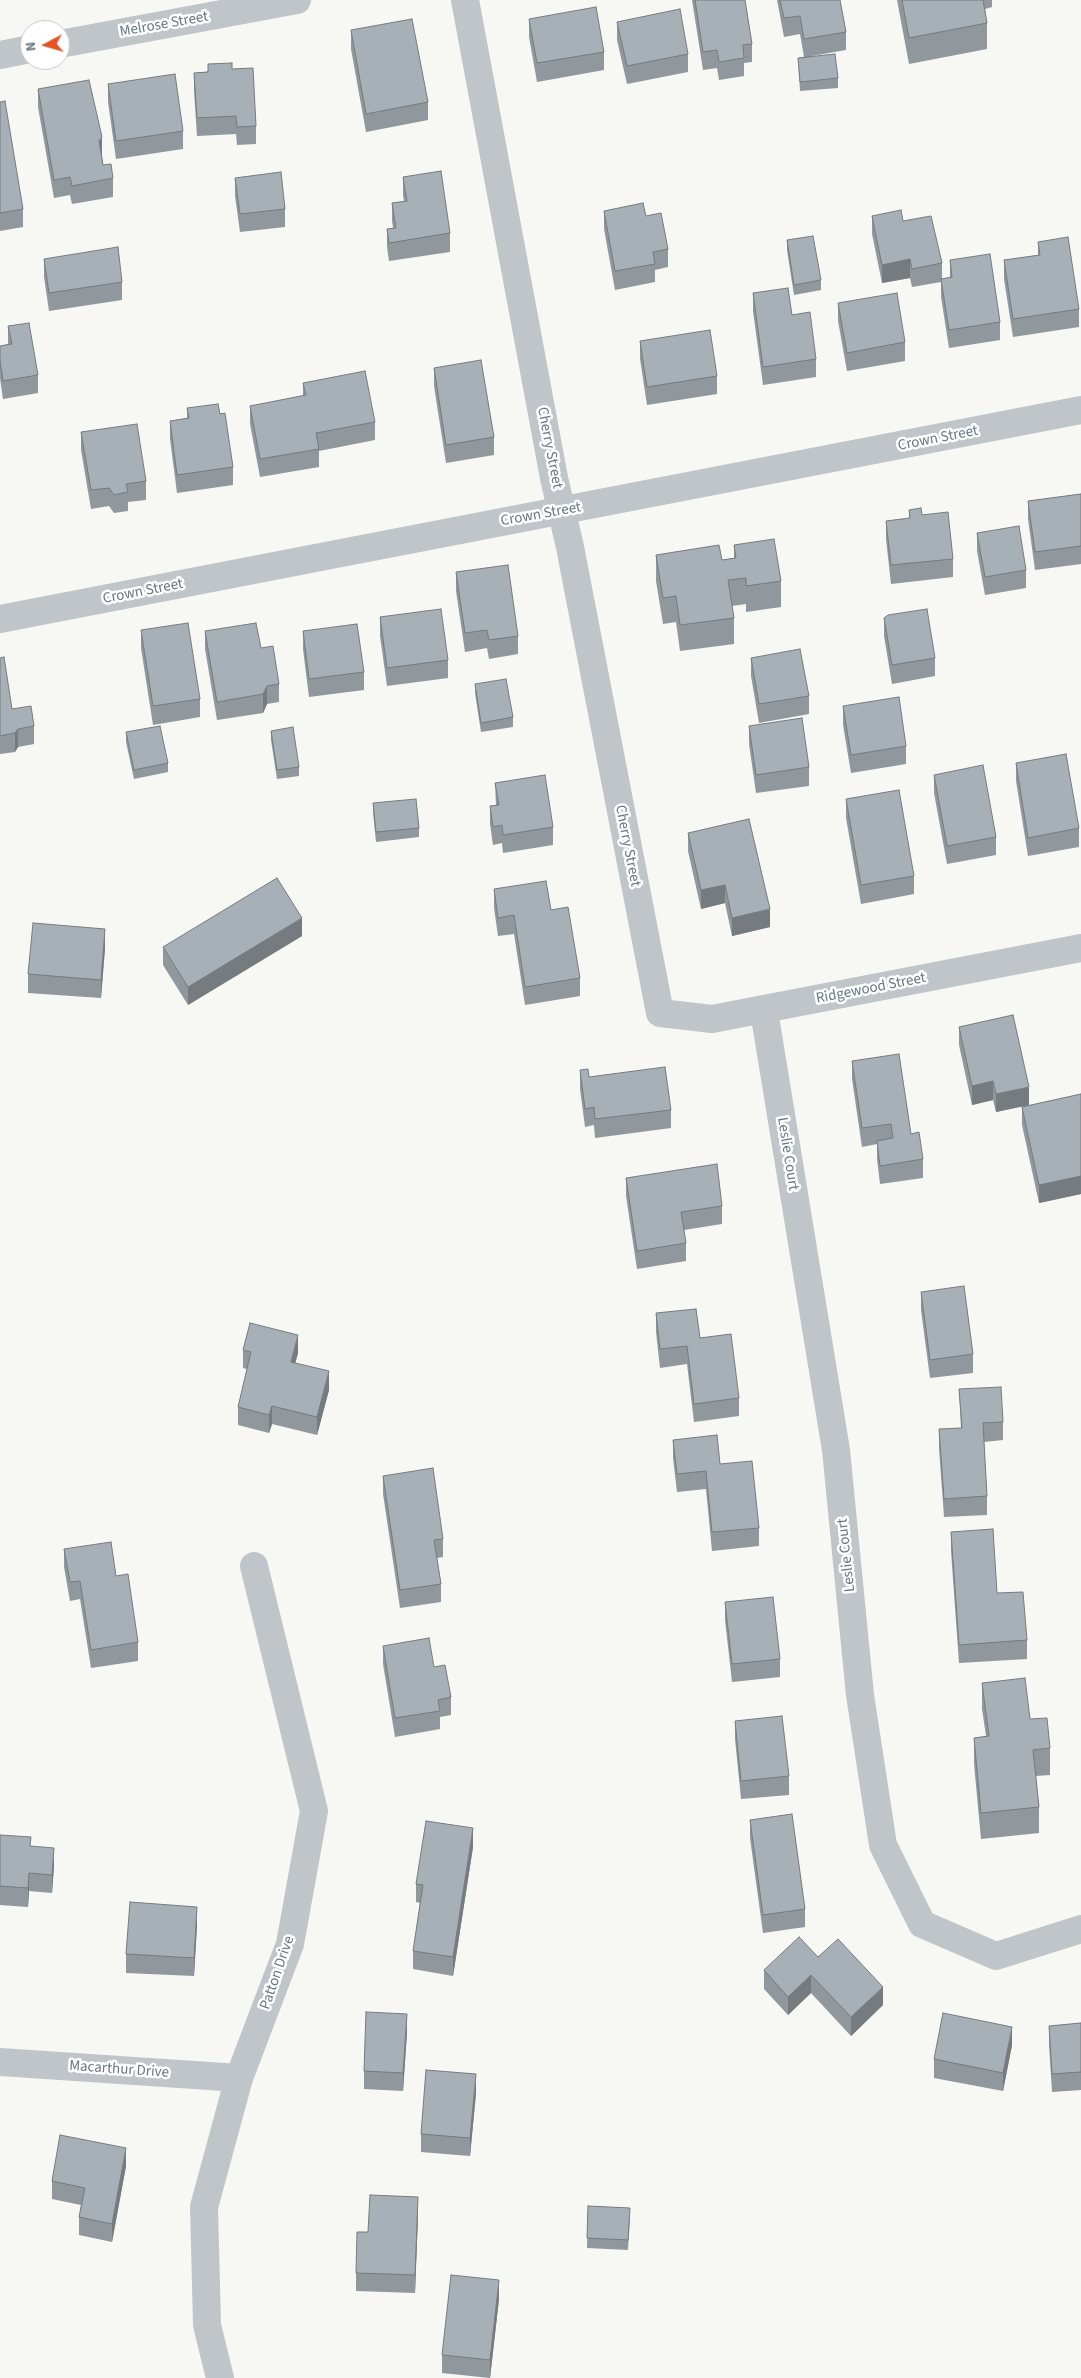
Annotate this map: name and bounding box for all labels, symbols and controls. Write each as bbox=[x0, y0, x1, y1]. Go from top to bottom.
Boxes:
street label: Melrose Street bbox=[118, 8, 210, 42]
north arrow bbox=[20, 20, 70, 70]
text: N bbox=[21, 41, 42, 52]
street label: Cherry Street bbox=[532, 406, 566, 490]
street label: Crown Street bbox=[896, 422, 980, 456]
street label: Crown Street bbox=[499, 499, 583, 531]
street label: Crown Street bbox=[101, 575, 185, 609]
street label: Cherry Street bbox=[610, 804, 644, 888]
street label: Ridgewood Street bbox=[815, 970, 927, 1008]
street label: Leslie Court bbox=[772, 1116, 802, 1192]
street label: Leslie Court bbox=[834, 1517, 860, 1593]
street label: Patton Drive bbox=[257, 1934, 299, 2012]
street label: Macarthur Drive bbox=[68, 2058, 170, 2082]

